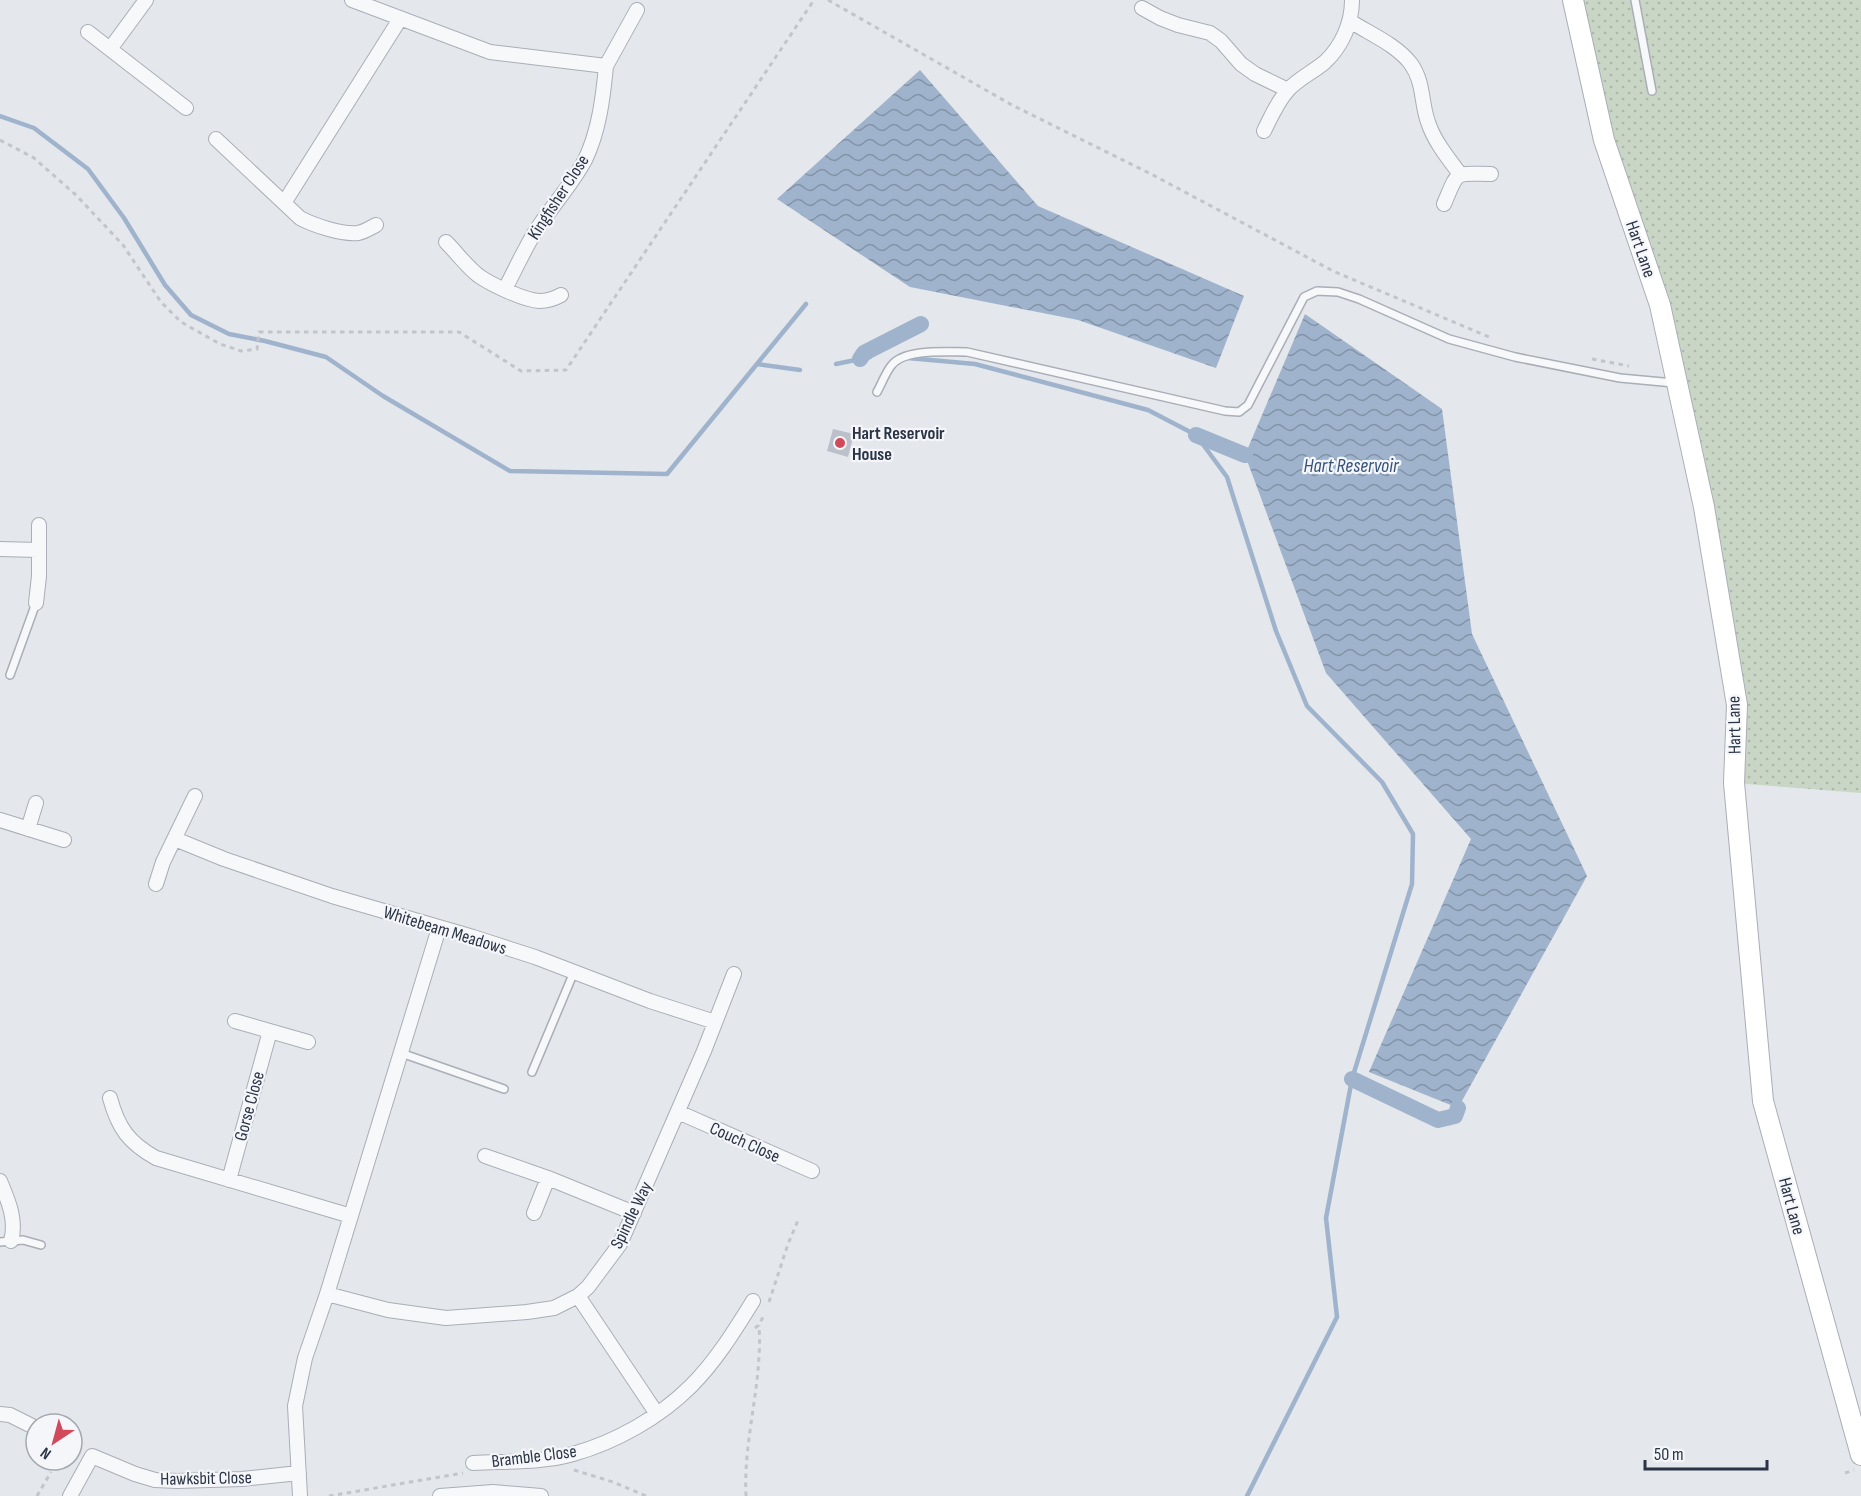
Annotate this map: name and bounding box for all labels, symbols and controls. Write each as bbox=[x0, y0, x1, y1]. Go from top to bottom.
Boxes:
street label: Kingfisher Close bbox=[523, 151, 594, 244]
street label: Hart Lane bbox=[1621, 218, 1660, 280]
place label: Hart Reservoir House bbox=[852, 423, 945, 465]
marker: Hart Reservoir House bbox=[833, 436, 847, 450]
water label: Hart Reservoir bbox=[1304, 454, 1400, 478]
street label: Hart Lane bbox=[1723, 696, 1746, 754]
street label: Whitebeam Meadows bbox=[381, 902, 509, 959]
street label: Gorse Close bbox=[230, 1069, 269, 1143]
street label: Couch Close bbox=[706, 1118, 783, 1167]
street label: Hart Lane bbox=[1774, 1175, 1809, 1237]
street label: Spindle Way bbox=[606, 1178, 657, 1252]
north arrow bbox=[24, 1412, 84, 1472]
scale bar bbox=[1645, 1433, 1766, 1471]
street label: Bramble Close bbox=[490, 1441, 578, 1472]
text: N bbox=[37, 1443, 55, 1463]
text: 50 m bbox=[1654, 1444, 1684, 1465]
street label: Hawksbit Close bbox=[160, 1467, 252, 1490]

